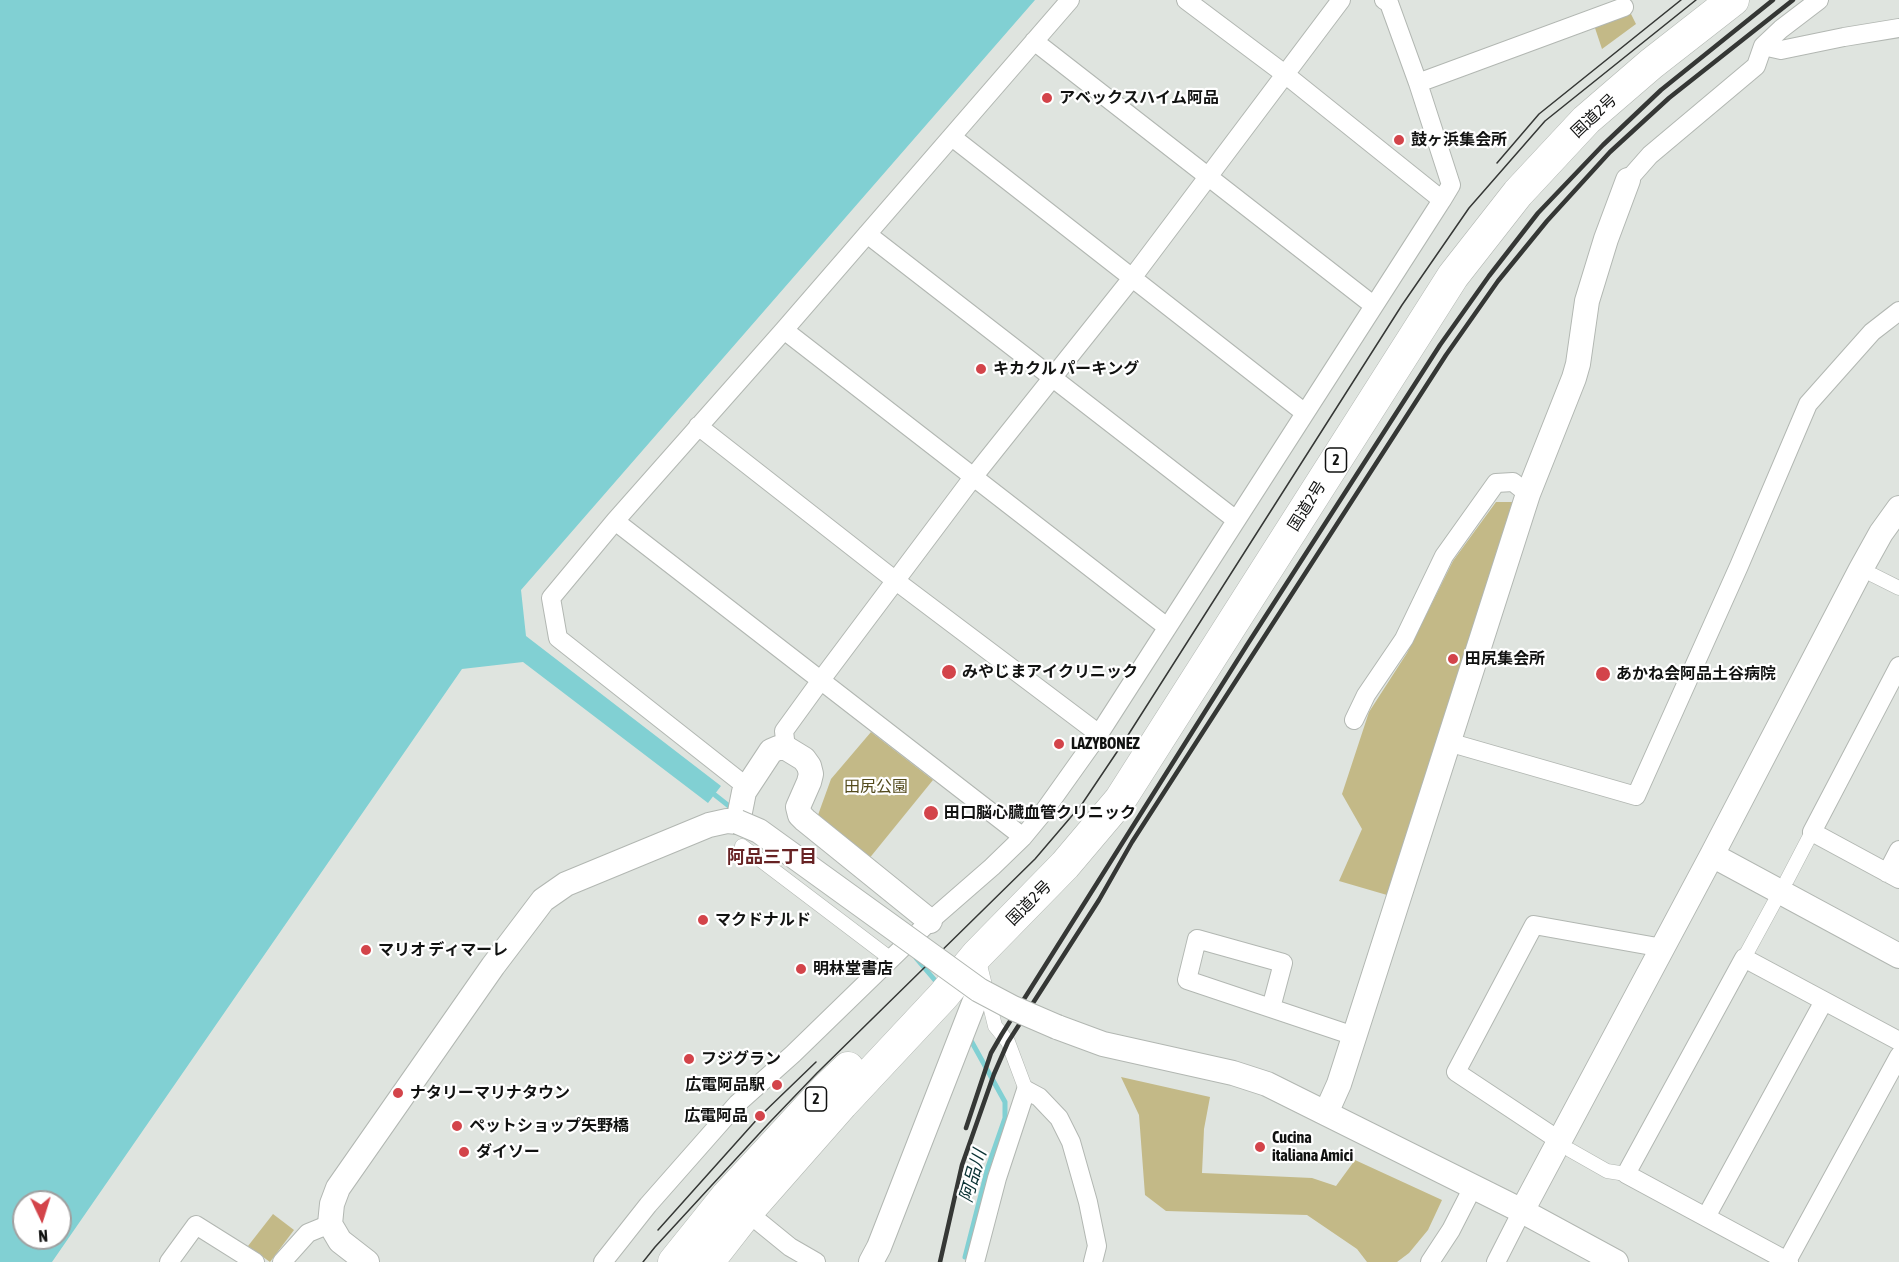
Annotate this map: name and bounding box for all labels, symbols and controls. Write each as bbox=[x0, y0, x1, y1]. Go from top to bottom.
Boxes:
place label: アベックスハイム阿品 bbox=[1059, 88, 1219, 108]
street label: 国道2号 bbox=[1567, 90, 1621, 142]
marker: アベックスハイム阿品 bbox=[1040, 91, 1054, 105]
place label: 鼓ヶ浜集会所 bbox=[1411, 130, 1507, 150]
marker: 鼓ヶ浜集会所 bbox=[1392, 133, 1406, 147]
place label: キカクル パーキング bbox=[993, 359, 1139, 379]
marker: キカクル パーキング bbox=[974, 362, 988, 376]
road number: 2 bbox=[1326, 448, 1346, 472]
street label: 国道2号 bbox=[1284, 477, 1330, 535]
place label: 田尻集会所 bbox=[1465, 649, 1545, 669]
marker: 田尻集会所 bbox=[1446, 652, 1460, 666]
place label: みやじまアイクリニック bbox=[962, 662, 1138, 682]
marker: みやじまアイクリニック bbox=[940, 663, 958, 681]
place label: あかね会阿品土谷病院 bbox=[1616, 664, 1776, 684]
marker: あかね会阿品土谷病院 bbox=[1594, 665, 1612, 683]
place label: LAZYBONEZ bbox=[1071, 734, 1140, 754]
marker: LAZYBONEZ bbox=[1052, 737, 1066, 751]
park label: 田尻公園 bbox=[844, 777, 908, 797]
place label: 田口脳心臓血管クリニック bbox=[944, 803, 1136, 823]
marker: 田口脳心臓血管クリニック bbox=[922, 804, 940, 822]
district label: 阿品三丁目 bbox=[727, 846, 817, 868]
street label: 国道2号 bbox=[1003, 877, 1055, 929]
place label: マクドナルド bbox=[715, 910, 811, 930]
marker: マクドナルド bbox=[696, 913, 710, 927]
place label: マリオ ディマーレ bbox=[378, 940, 508, 960]
marker: マリオ ディマーレ bbox=[359, 943, 373, 957]
place label: 明林堂書店 bbox=[813, 959, 893, 979]
marker: 明林堂書店 bbox=[794, 962, 808, 976]
place label: フジグラン bbox=[701, 1049, 781, 1069]
marker: フジグラン bbox=[682, 1052, 696, 1066]
place label: 広電阿品駅 bbox=[685, 1075, 765, 1095]
marker: 広電阿品駅 bbox=[770, 1078, 784, 1092]
place label: ナタリーマリナタウン bbox=[410, 1083, 570, 1103]
marker: ナタリーマリナタウン bbox=[391, 1086, 405, 1100]
road number: 2 bbox=[806, 1087, 826, 1111]
place label: 広電阿品 bbox=[684, 1106, 748, 1126]
marker: 広電阿品 bbox=[753, 1109, 767, 1123]
place label: ペットショップ矢野橋 bbox=[469, 1116, 629, 1136]
marker: ペットショップ矢野橋 bbox=[450, 1119, 464, 1133]
place label: Cucina italiana Amici bbox=[1272, 1128, 1353, 1166]
marker: Cucina italiana Amici bbox=[1253, 1140, 1267, 1154]
place label: ダイソー bbox=[476, 1142, 540, 1162]
marker: ダイソー bbox=[457, 1145, 471, 1159]
water label: 阿品川 bbox=[955, 1147, 991, 1205]
north arrow bbox=[12, 1190, 72, 1250]
text: N bbox=[38, 1227, 48, 1245]

